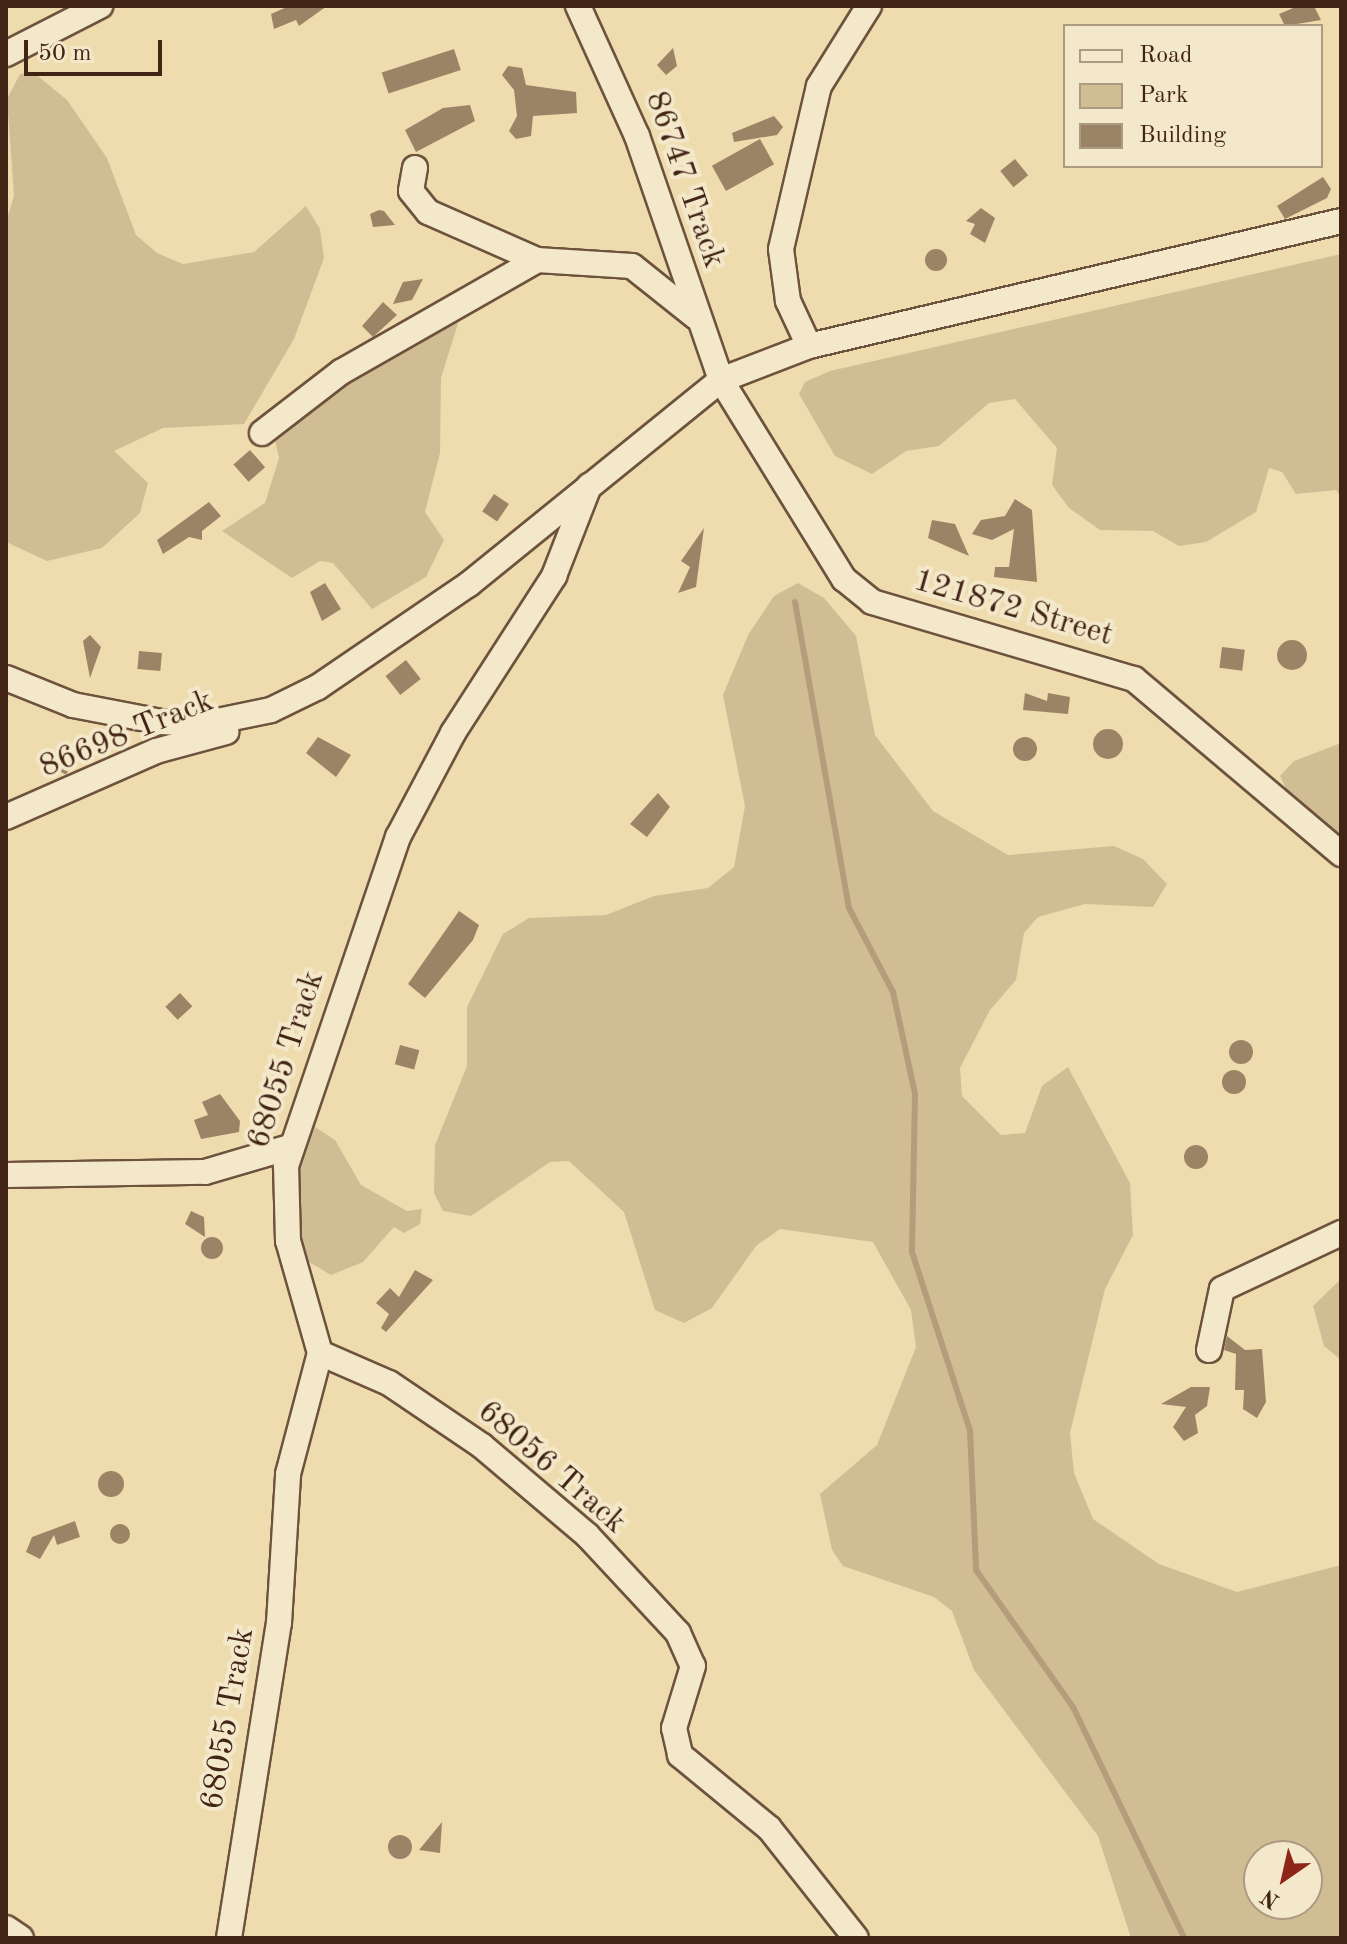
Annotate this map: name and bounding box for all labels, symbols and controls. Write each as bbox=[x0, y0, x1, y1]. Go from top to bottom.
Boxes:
scale bar bbox=[28, 24, 166, 74]
legend bbox=[1063, 24, 1323, 168]
text: 50 m bbox=[38, 42, 92, 66]
text: Road bbox=[1139, 44, 1192, 68]
text: Park bbox=[1139, 84, 1188, 108]
street label: 86747 Track bbox=[636, 87, 732, 273]
text: Building bbox=[1139, 124, 1226, 148]
street label: 121872 Street bbox=[909, 562, 1117, 656]
street label: 86698 Track bbox=[34, 683, 220, 787]
street label: 68055 Track bbox=[240, 967, 334, 1153]
street label: 68056 Track bbox=[469, 1393, 633, 1543]
street label: 68055 Track bbox=[194, 1625, 264, 1813]
north arrow bbox=[1243, 1840, 1323, 1920]
text: N bbox=[1258, 1884, 1284, 1912]

